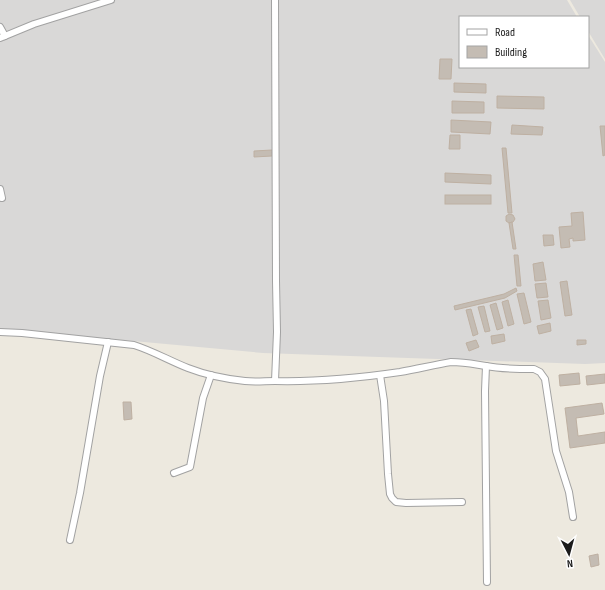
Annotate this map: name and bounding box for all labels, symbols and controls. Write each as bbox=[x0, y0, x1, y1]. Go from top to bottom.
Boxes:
legend bbox=[459, 16, 589, 68]
text: Road bbox=[495, 25, 515, 40]
text: Building bbox=[495, 45, 527, 60]
north arrow bbox=[549, 534, 589, 574]
text: N bbox=[566, 557, 574, 570]

